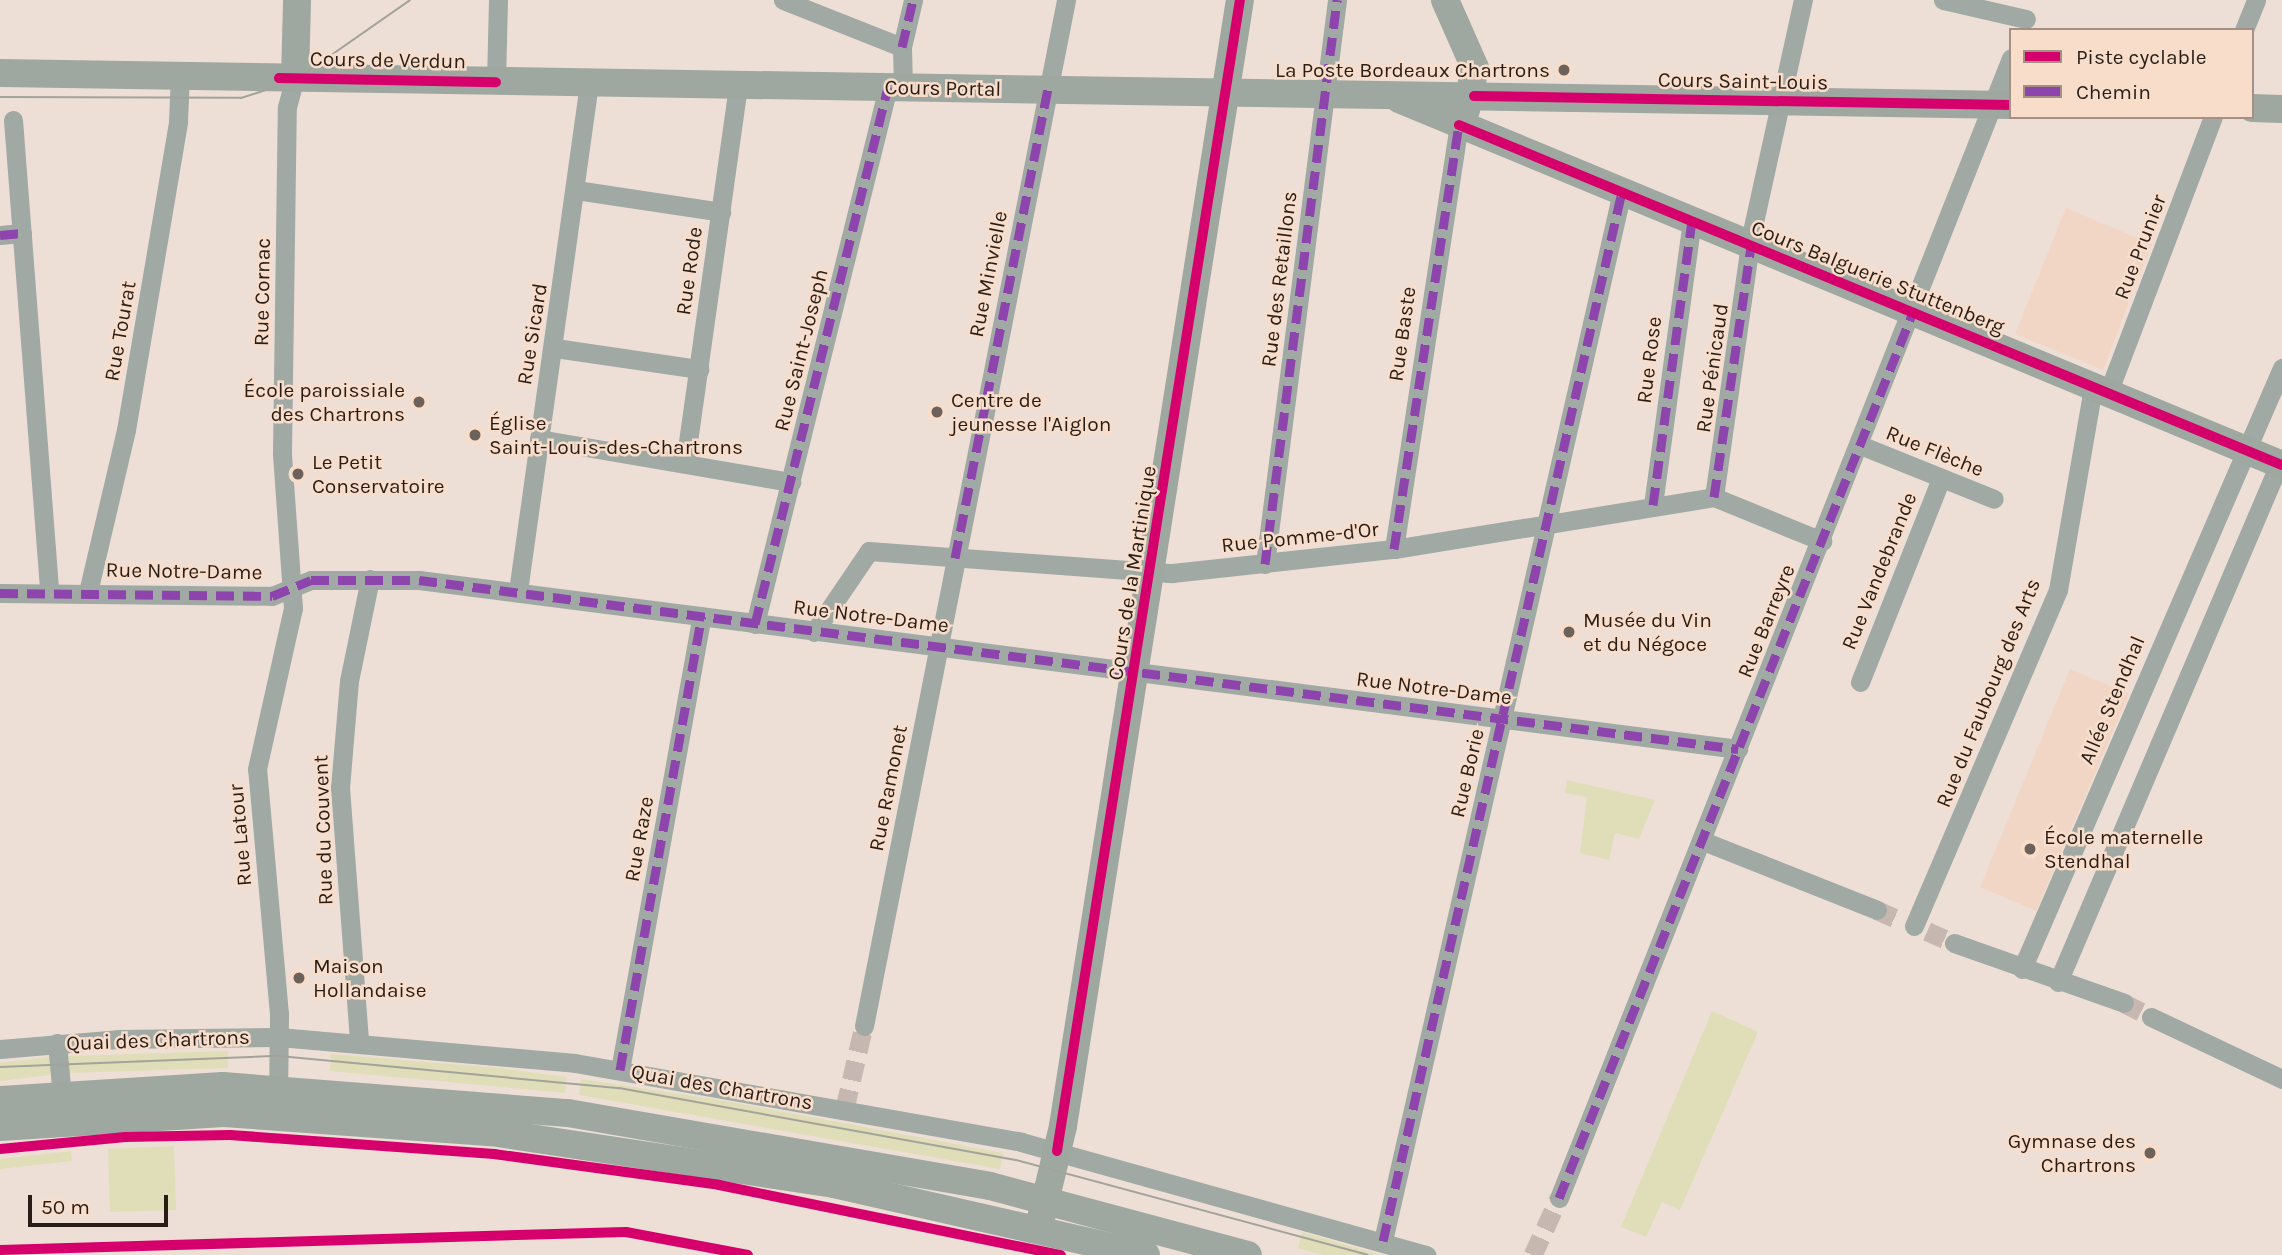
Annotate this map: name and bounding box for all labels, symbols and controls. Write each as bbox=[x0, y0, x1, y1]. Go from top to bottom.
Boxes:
legend bbox=[2009, 28, 2254, 119]
text: Piste cyclable bbox=[2076, 45, 2207, 69]
street label: Cours de Verdun bbox=[310, 46, 466, 74]
place label: La Poste Bordeaux Chartrons bbox=[1275, 57, 1550, 83]
marker: La Poste Bordeaux Chartrons bbox=[1556, 62, 1572, 78]
street label: Cours Saint-Louis bbox=[1658, 67, 1828, 95]
street label: Cours Portal bbox=[884, 74, 1002, 102]
text: Chemin bbox=[2076, 80, 2151, 104]
street label: Rue des Retaillons bbox=[1256, 190, 1302, 368]
street label: Rue Prunier bbox=[2108, 191, 2172, 303]
street label: Rue Minvielle bbox=[963, 209, 1013, 339]
street label: Cours Balguerie Stuttenberg bbox=[1748, 215, 2008, 339]
street label: Rue Rode bbox=[670, 225, 708, 317]
street label: Rue Cornac bbox=[248, 238, 276, 346]
street label: Rue Saint-Joseph bbox=[769, 266, 833, 434]
street label: Rue Tourat bbox=[99, 279, 141, 383]
street label: Rue Sicard bbox=[512, 281, 552, 387]
street label: Rue Baste bbox=[1383, 285, 1421, 383]
street label: Rue Pénicaud bbox=[1690, 302, 1734, 434]
street label: Rue Rose bbox=[1631, 315, 1667, 405]
place label: École paroissiale des Chartrons bbox=[244, 377, 405, 427]
place label: Centre de jeunesse l'Aiglon bbox=[951, 387, 1111, 437]
marker: École paroissiale des Chartrons bbox=[411, 394, 427, 410]
marker: Centre de jeunesse l'Aiglon bbox=[929, 404, 945, 420]
place label: Église Saint-Louis-des-Chartrons bbox=[489, 410, 743, 460]
street label: Rue Flèche bbox=[1882, 420, 1988, 482]
marker: Église Saint-Louis-des-Chartrons bbox=[467, 427, 483, 443]
place label: Le Petit Conservatoire bbox=[312, 449, 445, 499]
street label: Cours de la Martinique bbox=[1103, 464, 1161, 682]
marker: Le Petit Conservatoire bbox=[290, 466, 306, 482]
street label: Rue Vandebrande bbox=[1836, 489, 1922, 653]
street label: Rue Pomme-d'Or bbox=[1220, 516, 1380, 558]
street label: Rue Notre-Dame bbox=[105, 557, 263, 585]
street label: Rue Barreyre bbox=[1732, 561, 1800, 681]
street label: Rue du Faubourg des Arts bbox=[1930, 575, 2046, 811]
street label: Rue Notre-Dame bbox=[792, 594, 950, 638]
place label: Musée du Vin et du Négoce bbox=[1583, 607, 1712, 657]
marker: Musée du Vin et du Négoce bbox=[1561, 624, 1577, 640]
street label: Allée Stendhal bbox=[2074, 632, 2150, 768]
street label: Rue Notre-Dame bbox=[1355, 666, 1513, 710]
street label: Rue Ramonet bbox=[863, 723, 913, 853]
street label: Rue Borie bbox=[1445, 726, 1489, 820]
street label: Rue du Couvent bbox=[308, 754, 338, 906]
street label: Rue Latour bbox=[223, 783, 257, 887]
street label: Rue Raze bbox=[619, 794, 659, 884]
place label: École maternelle Stendhal bbox=[2044, 824, 2203, 874]
marker: École maternelle Stendhal bbox=[2022, 841, 2038, 857]
place label: Maison Hollandaise bbox=[313, 953, 427, 1003]
marker: Maison Hollandaise bbox=[291, 970, 307, 986]
street label: Quai des Chartrons bbox=[66, 1024, 250, 1056]
street label: Quai des Chartrons bbox=[629, 1059, 815, 1115]
place label: Gymnase des Chartrons bbox=[2008, 1128, 2136, 1178]
marker: Gymnase des Chartrons bbox=[2142, 1145, 2158, 1161]
scale bar bbox=[32, 1182, 172, 1226]
text: 50 m bbox=[41, 1195, 90, 1219]

